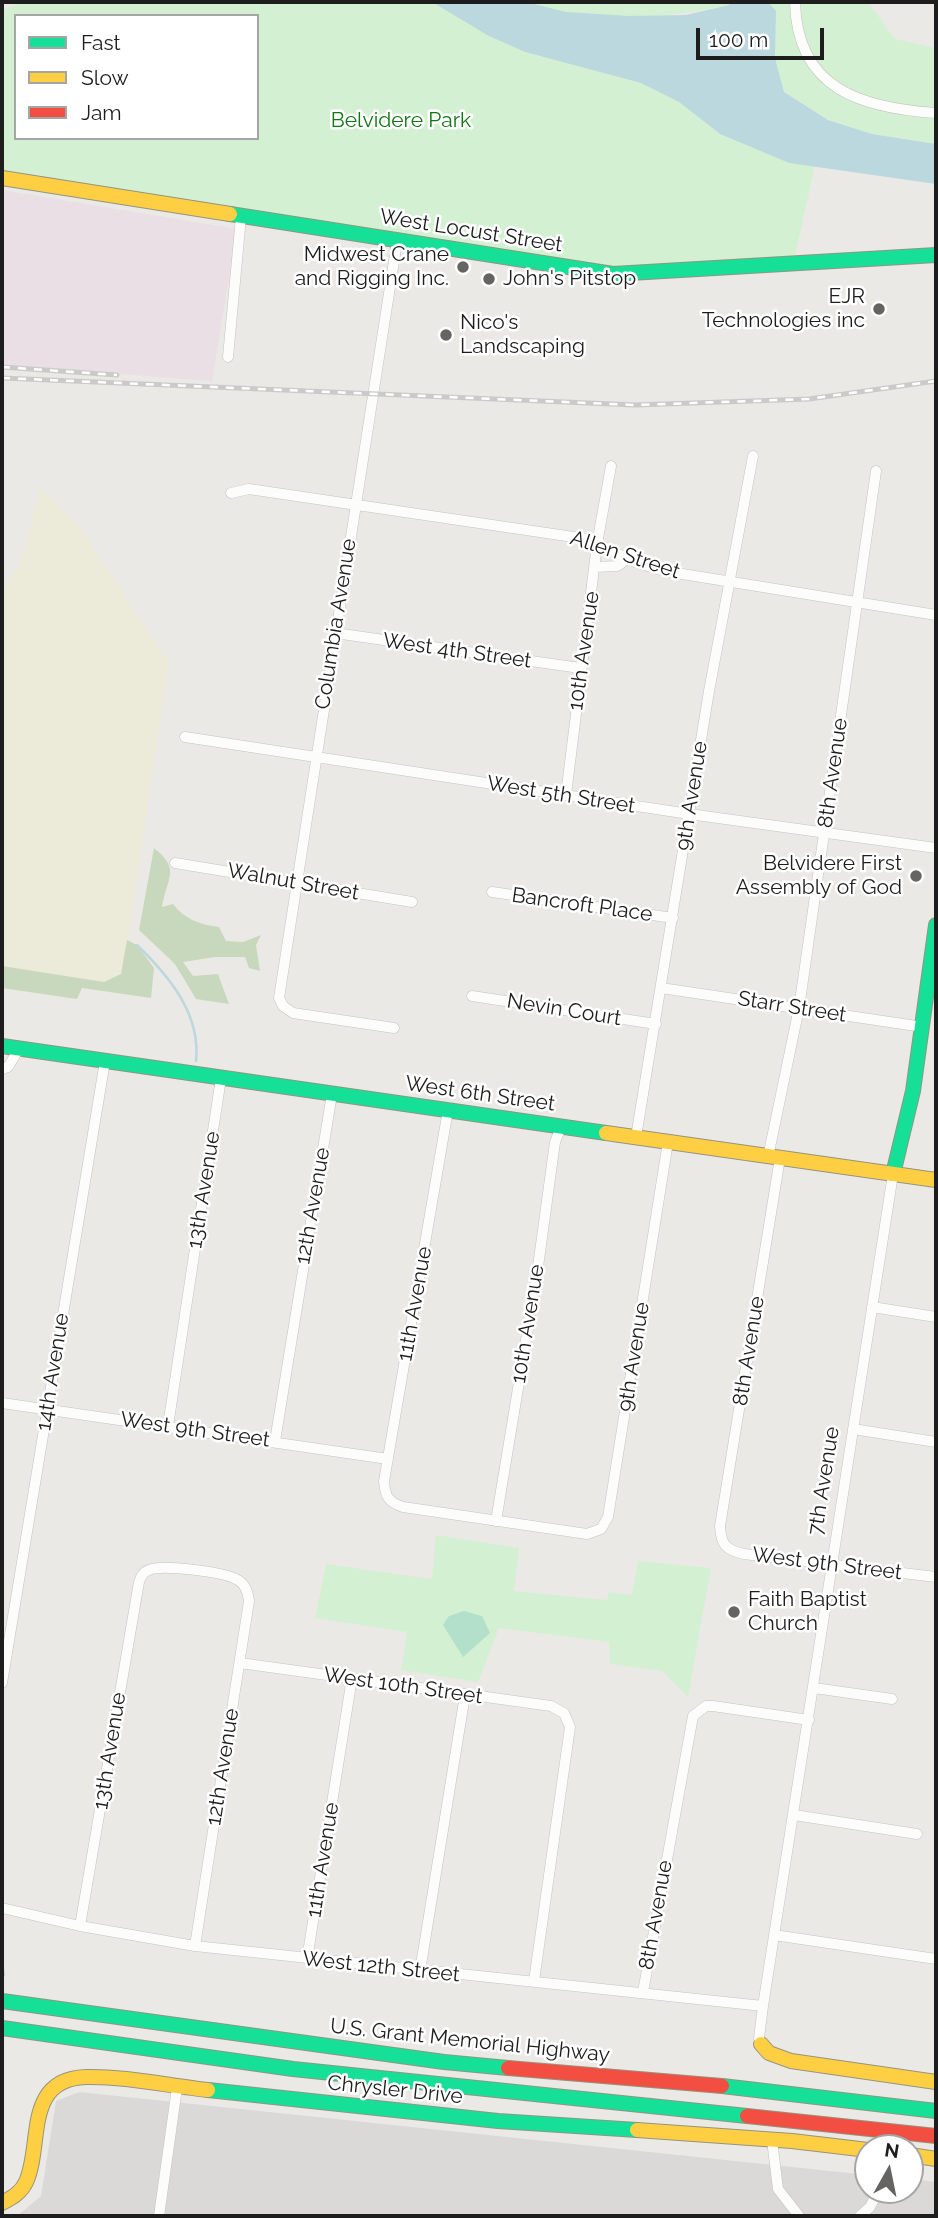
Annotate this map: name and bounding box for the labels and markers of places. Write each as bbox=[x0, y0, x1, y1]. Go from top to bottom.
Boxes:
place label: Midwest Crane and Rigging Inc. bbox=[295, 242, 449, 292]
marker: Midwest Crane and Rigging Inc. bbox=[455, 259, 471, 275]
place label: John's Pitstop bbox=[503, 266, 636, 292]
marker: John's Pitstop bbox=[481, 271, 497, 287]
place label: EJR Technologies inc bbox=[702, 284, 865, 334]
marker: EJR Technologies inc bbox=[871, 301, 887, 317]
place label: Nico's Landscaping bbox=[460, 310, 585, 360]
marker: Nico's Landscaping bbox=[438, 327, 454, 343]
place label: Belvidere First Assembly of God bbox=[736, 851, 902, 901]
marker: Belvidere First Assembly of God bbox=[908, 868, 924, 884]
place label: Faith Baptist Church bbox=[748, 1587, 867, 1637]
marker: Faith Baptist Church bbox=[726, 1604, 742, 1620]

